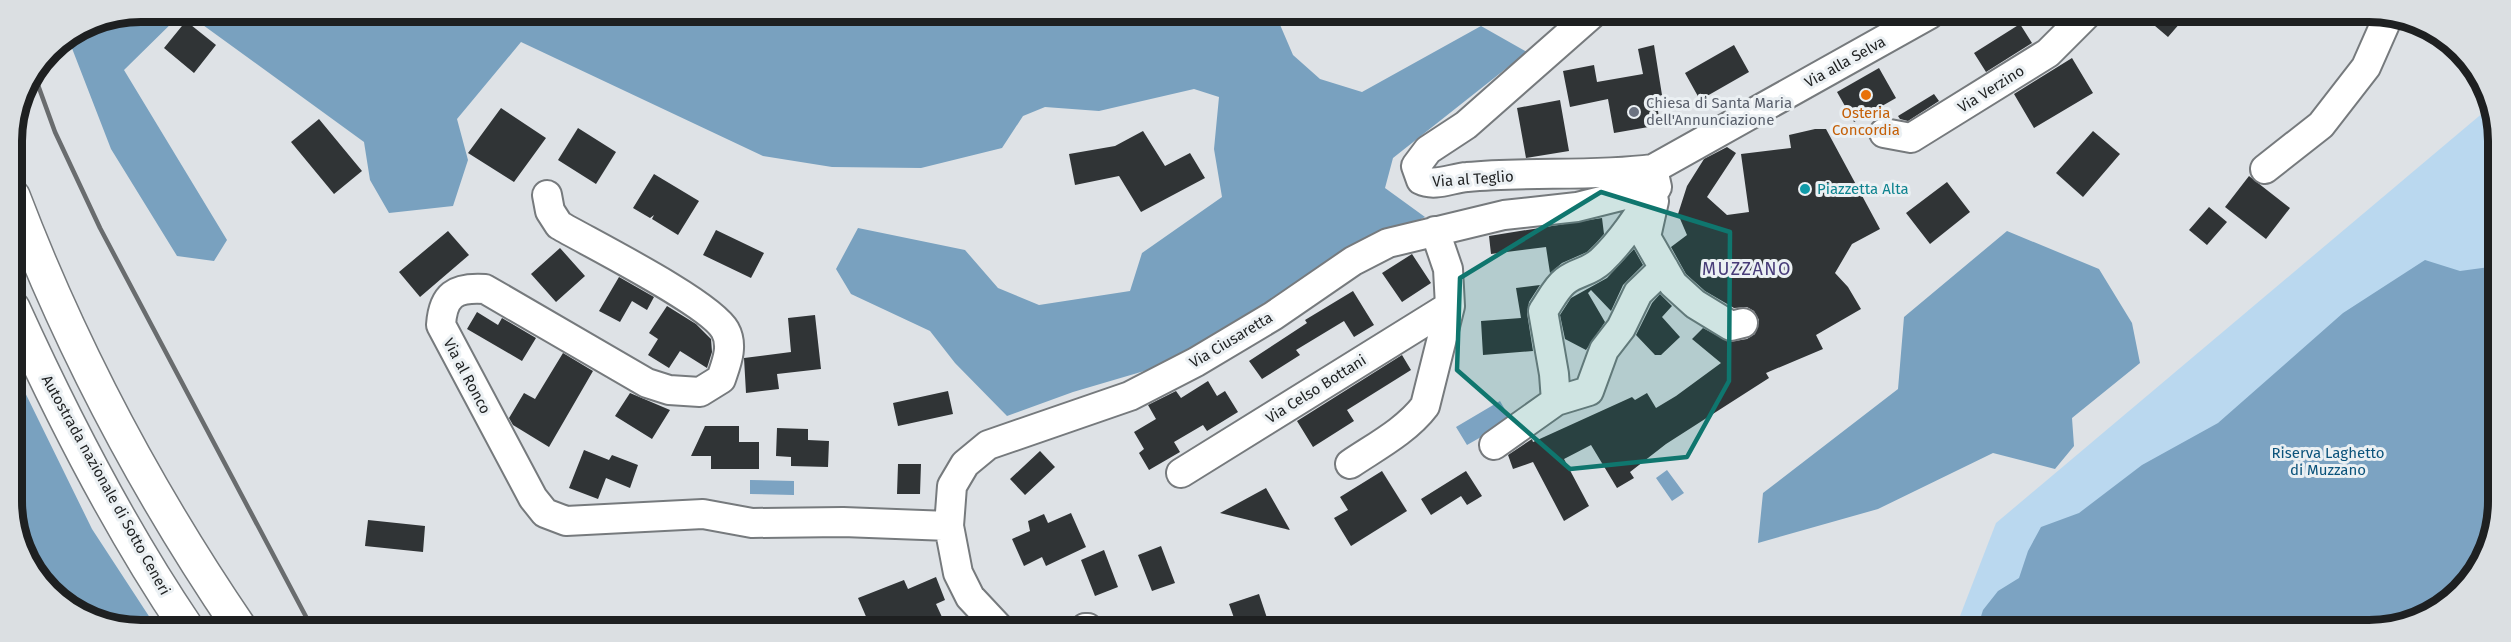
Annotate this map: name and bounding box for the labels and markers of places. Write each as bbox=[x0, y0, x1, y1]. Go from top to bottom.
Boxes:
marker: Osteria Concordia bbox=[1859, 88, 1873, 102]
place label: Chiesa di Santa Maria dell'Annunciazione bbox=[1646, 94, 1792, 129]
place label: Osteria Concordia bbox=[1832, 104, 1900, 139]
marker: Chiesa di Santa Maria dell'Annunciazione bbox=[1627, 105, 1641, 119]
place label: Piazzetta Alta bbox=[1817, 180, 1909, 198]
marker: Piazzetta Alta bbox=[1798, 182, 1812, 196]

